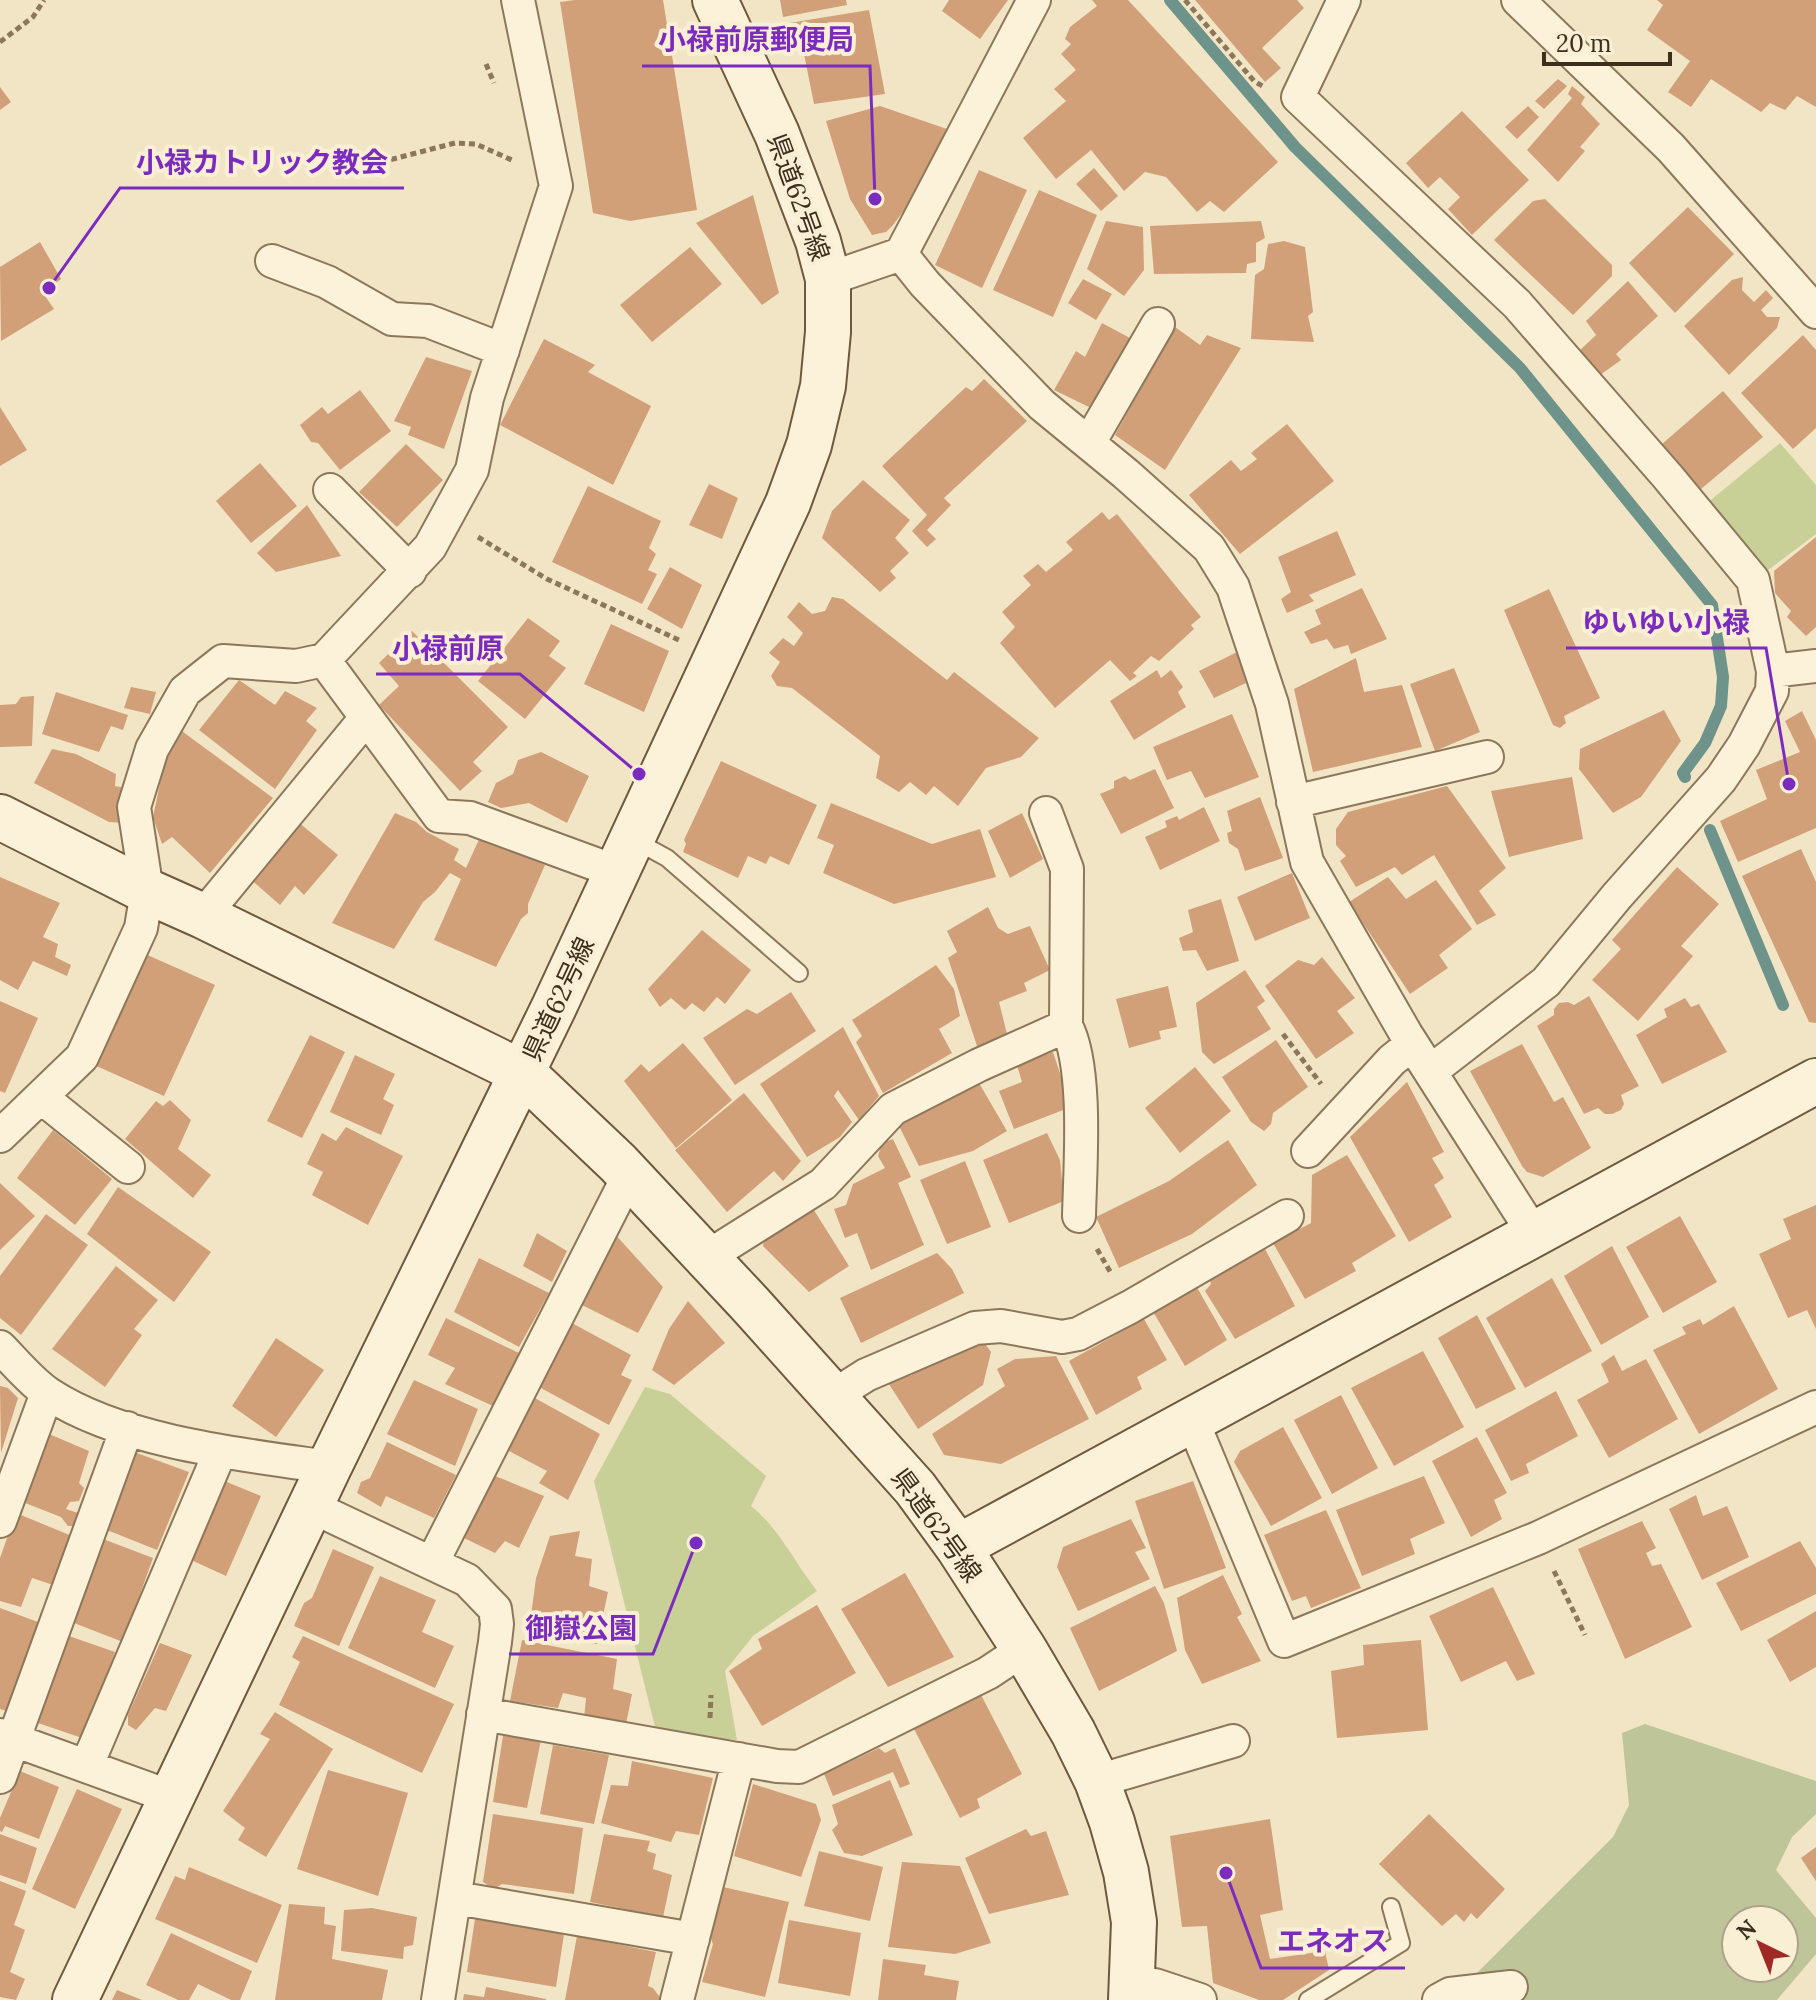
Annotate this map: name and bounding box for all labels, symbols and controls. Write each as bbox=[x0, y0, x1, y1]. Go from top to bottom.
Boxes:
callout: 小禄前原郵便局 bbox=[642, 14, 870, 66]
scale bar bbox=[1544, 16, 1670, 66]
text: 小禄前原郵便局 bbox=[658, 21, 854, 57]
text: 20 m bbox=[1556, 28, 1612, 59]
street label: 県道62号線 bbox=[761, 129, 837, 265]
callout: 小禄カトリック教会 bbox=[120, 136, 404, 188]
text: 小禄カトリック教会 bbox=[136, 144, 388, 180]
callout: ゆいゆい小禄 bbox=[1566, 596, 1766, 648]
text: ゆいゆい小禄 bbox=[1582, 604, 1750, 640]
callout: 小禄前原 bbox=[376, 622, 520, 674]
text: 小禄前原 bbox=[392, 630, 504, 666]
street label: 県道62号線 bbox=[515, 932, 601, 1066]
street label: 県道62号線 bbox=[885, 1462, 989, 1588]
callout: 御嶽公園 bbox=[509, 1602, 653, 1654]
text: 御嶽公園 bbox=[525, 1610, 637, 1646]
north arrow bbox=[1720, 1904, 1800, 1984]
text: N bbox=[1731, 1913, 1762, 1945]
callout: エネオス bbox=[1261, 1916, 1405, 1968]
text: エネオス bbox=[1277, 1923, 1389, 1959]

